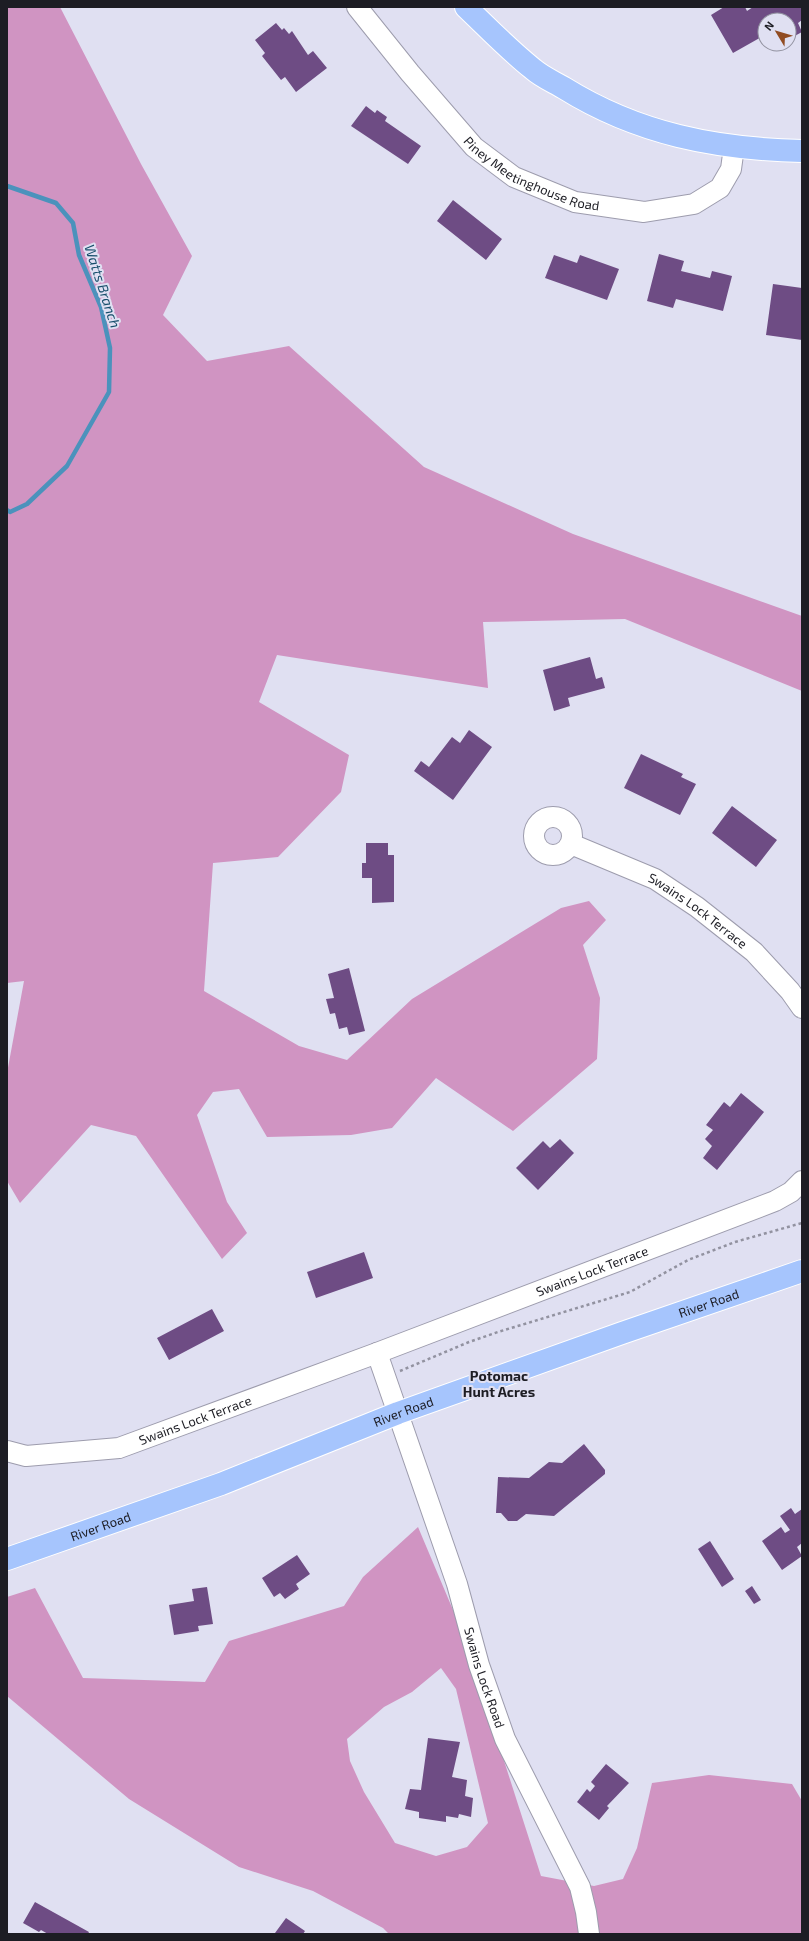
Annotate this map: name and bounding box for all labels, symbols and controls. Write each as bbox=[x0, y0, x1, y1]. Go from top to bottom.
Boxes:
north arrow bbox=[757, 12, 797, 52]
text: N bbox=[761, 18, 776, 33]
street label: Piney Meetinghouse Road bbox=[460, 133, 601, 213]
water label: Watts Branch bbox=[82, 242, 124, 330]
street label: Swains Lock Terrace bbox=[646, 869, 751, 952]
street label: Swains Lock Terrace bbox=[534, 1242, 650, 1300]
street label: River Road bbox=[676, 1285, 741, 1321]
district label: Potomac Hunt Acres bbox=[463, 1367, 535, 1400]
street label: Swains Lock Terrace bbox=[137, 1392, 254, 1448]
street label: River Road bbox=[371, 1393, 436, 1430]
street label: River Road bbox=[68, 1508, 133, 1544]
street label: Swains Lock Road bbox=[461, 1625, 508, 1730]

